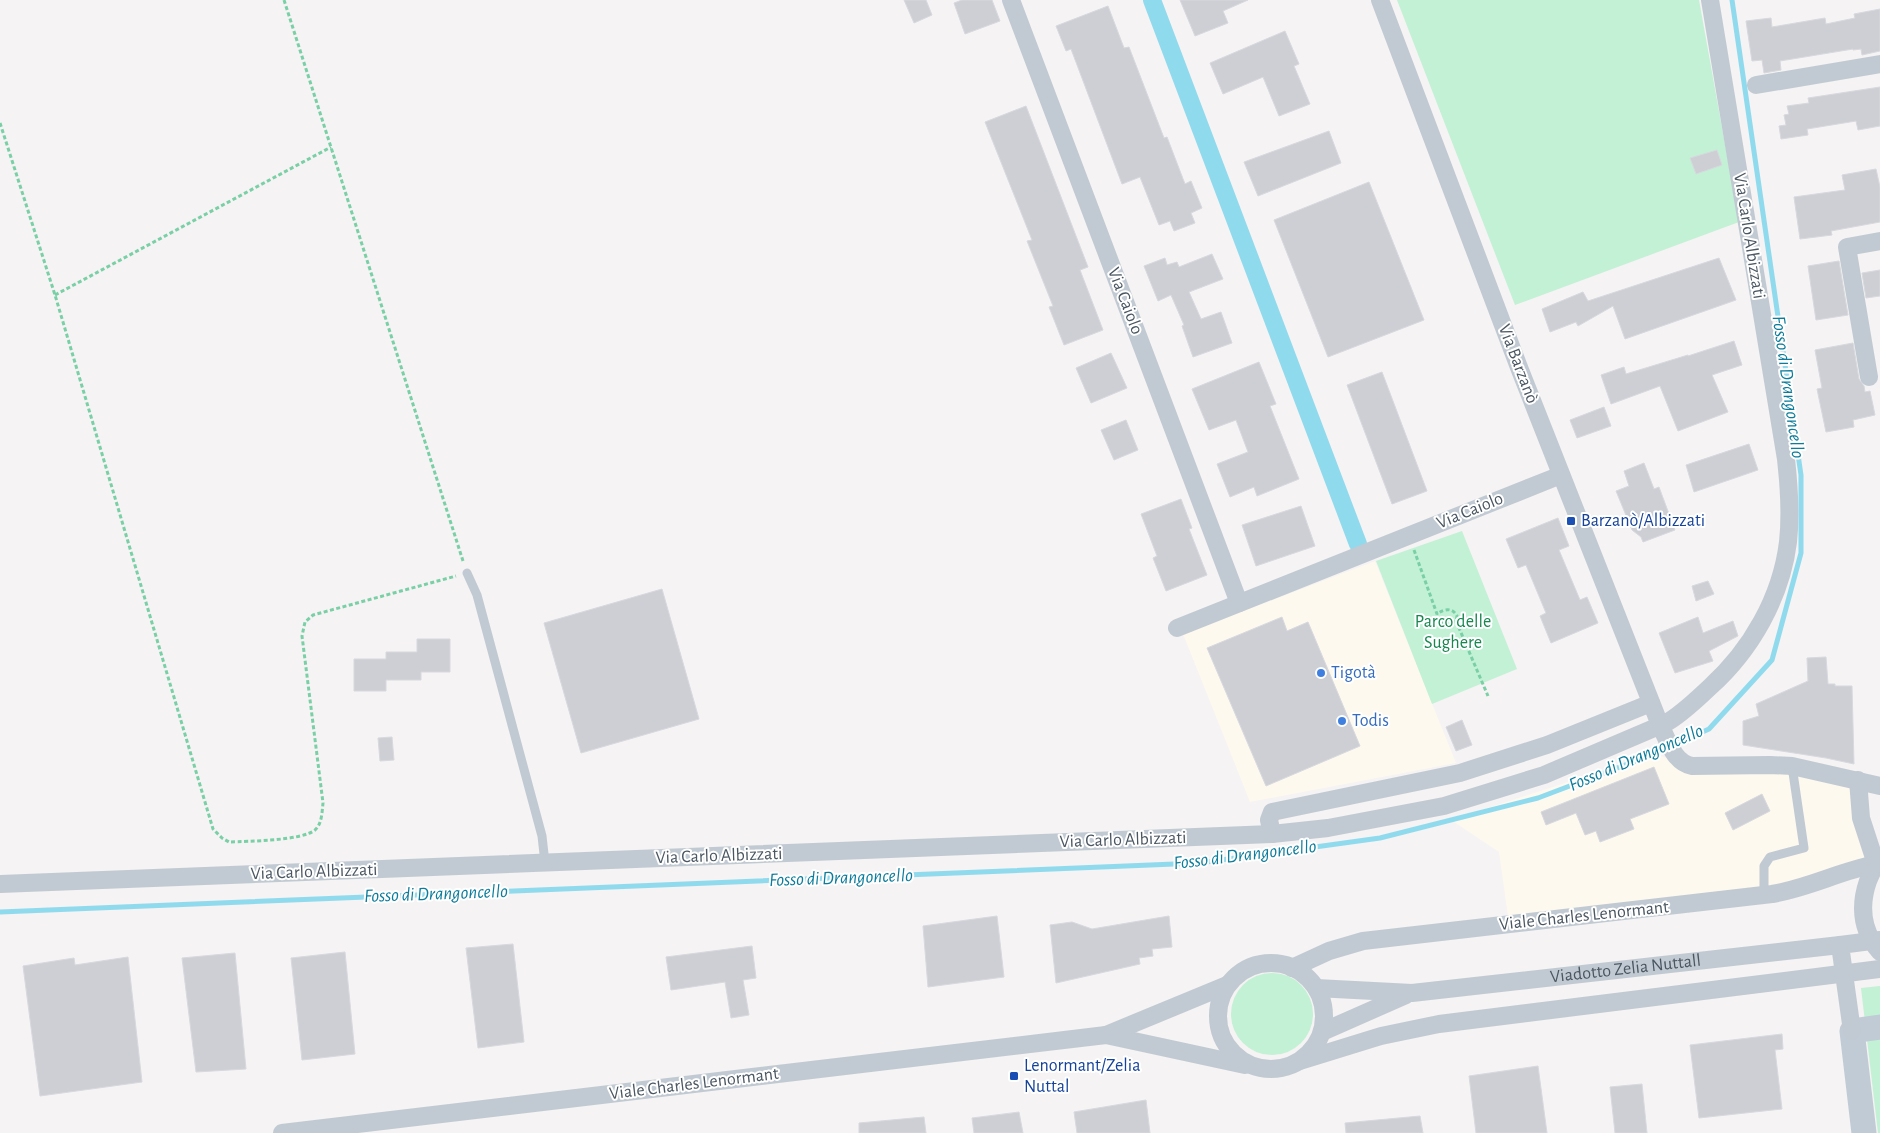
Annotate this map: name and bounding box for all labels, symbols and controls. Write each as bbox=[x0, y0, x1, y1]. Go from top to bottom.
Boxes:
street label: Via Carlo Albizzati bbox=[1730, 172, 1768, 300]
street label: Via Caiolo bbox=[1104, 265, 1146, 337]
water label: Fosso di Drangoncello bbox=[1769, 314, 1807, 460]
street label: Via Barzanò bbox=[1495, 322, 1541, 406]
street label: Via Caiolo bbox=[1434, 489, 1506, 532]
place label: Barzanò/Albizzati bbox=[1581, 512, 1705, 530]
marker: Barzanò/Albizzati bbox=[1565, 515, 1577, 527]
park label: Parco delle Sughere bbox=[1415, 613, 1491, 652]
place label: Tigotà bbox=[1331, 664, 1376, 682]
marker: Tigotà bbox=[1315, 667, 1327, 679]
place label: Todis bbox=[1352, 712, 1389, 730]
marker: Todis bbox=[1336, 715, 1348, 727]
water label: Fosso di Drangoncello bbox=[1566, 721, 1706, 795]
street label: Via Carlo Albizzati bbox=[1059, 829, 1187, 851]
water label: Fosso di Drangoncello bbox=[1172, 837, 1318, 873]
street label: Via Carlo Albizzati bbox=[655, 845, 783, 867]
street label: Via Carlo Albizzati bbox=[250, 861, 378, 883]
water label: Fosso di Drangoncello bbox=[769, 866, 913, 890]
water label: Fosso di Drangoncello bbox=[364, 882, 508, 906]
street label: Viale Charles Lenormant bbox=[1498, 898, 1670, 934]
street label: Viadotto Zelia Nuttall bbox=[1549, 952, 1702, 986]
place label: Lenormant/Zelia Nuttal bbox=[1024, 1057, 1140, 1096]
street label: Viale Charles Lenormant bbox=[608, 1065, 780, 1103]
marker: Lenormant/Zelia Nuttal bbox=[1008, 1070, 1020, 1082]

